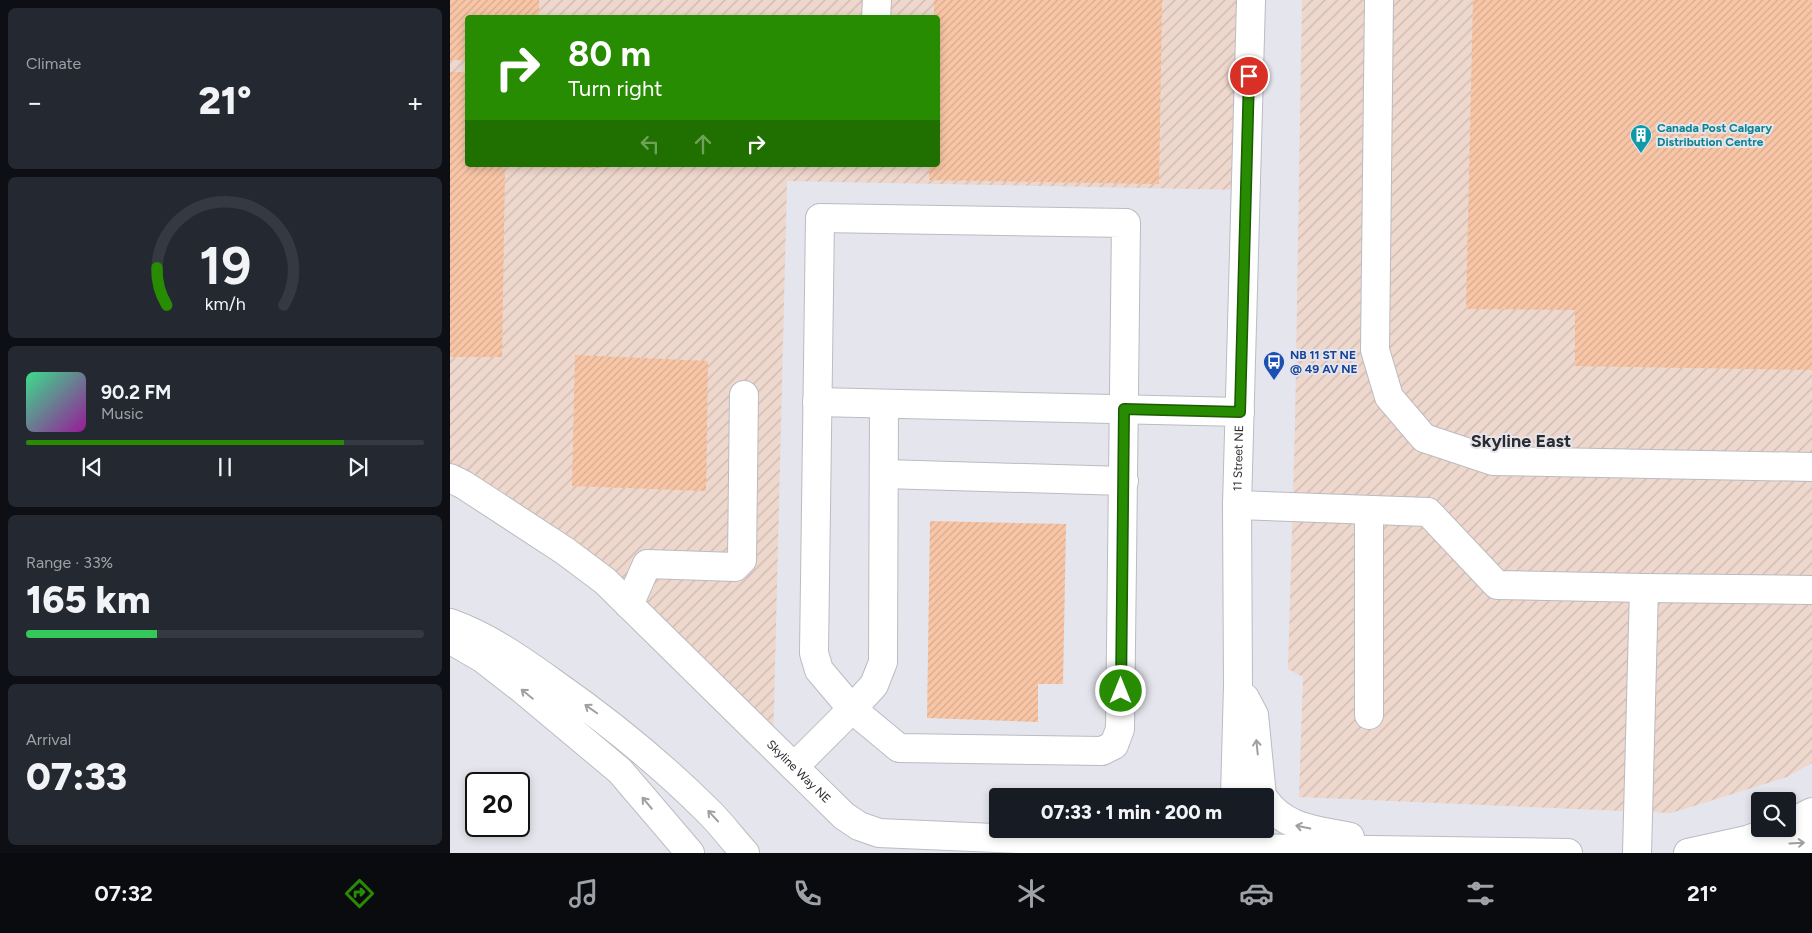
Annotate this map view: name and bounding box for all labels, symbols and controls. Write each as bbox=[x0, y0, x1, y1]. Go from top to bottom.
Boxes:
text: 80 m bbox=[568, 33, 651, 75]
icon: right bbox=[485, 35, 550, 100]
text: Climate bbox=[26, 54, 81, 73]
pin bbox=[1228, 55, 1270, 97]
icon: arrive bbox=[1235, 62, 1263, 90]
text: Turn right bbox=[568, 75, 663, 102]
text: 21° bbox=[198, 78, 252, 124]
text: − bbox=[26, 85, 43, 119]
text: + bbox=[407, 85, 424, 119]
place label: Canada Post Calgary Distribution Centre bbox=[1657, 121, 1772, 149]
building icon: Canada Post Calgary Distribution Centre bbox=[1629, 123, 1653, 154]
icon: left bbox=[636, 130, 664, 158]
icon: ahead bbox=[689, 130, 717, 158]
icon: right bbox=[742, 130, 770, 158]
text: 19 bbox=[199, 235, 251, 297]
text: km/h bbox=[205, 293, 245, 314]
place label: NB 11 ST NE @ 49 AV NE bbox=[1290, 348, 1358, 376]
bus stop icon: NB 11 ST NE @ 49 AV NE bbox=[1262, 350, 1286, 381]
text: 90.2 FM bbox=[101, 381, 171, 404]
text: Music bbox=[101, 404, 143, 423]
street label: 11 Street NE bbox=[1230, 425, 1246, 491]
district label: Skyline East bbox=[1471, 430, 1571, 452]
icon: previous bbox=[78, 453, 106, 481]
icon: pause bbox=[211, 453, 239, 481]
icon: next bbox=[344, 453, 372, 481]
text: Range · 33% bbox=[26, 553, 113, 572]
text: 165 km bbox=[26, 577, 150, 623]
position arrow bbox=[1094, 664, 1146, 716]
one-way arrow bbox=[521, 688, 534, 699]
one-way arrow bbox=[584, 704, 598, 714]
text: Arrival bbox=[26, 730, 71, 749]
street label: Skyline Way NE bbox=[764, 737, 834, 806]
one-way arrow bbox=[1252, 740, 1262, 756]
text: 07:33 bbox=[26, 754, 127, 800]
speed limit sign: 20 bbox=[465, 772, 530, 837]
map controls bbox=[1751, 792, 1796, 837]
button: search bbox=[1751, 792, 1796, 837]
one-way arrow bbox=[641, 796, 652, 809]
text: 07:33 · 1 min · 200 m bbox=[1041, 801, 1222, 824]
one-way arrow bbox=[707, 810, 719, 823]
one-way arrow bbox=[1296, 822, 1312, 831]
one-way arrow bbox=[1789, 838, 1805, 847]
icon: directions bbox=[342, 876, 377, 911]
icon: music bbox=[566, 876, 601, 911]
icon: phone bbox=[790, 876, 825, 911]
icon: climate bbox=[1014, 876, 1049, 911]
icon: car bbox=[1239, 876, 1274, 911]
icon: filters bbox=[1463, 876, 1498, 911]
text: 07:32 bbox=[95, 880, 153, 907]
text: 21° bbox=[1687, 880, 1717, 907]

